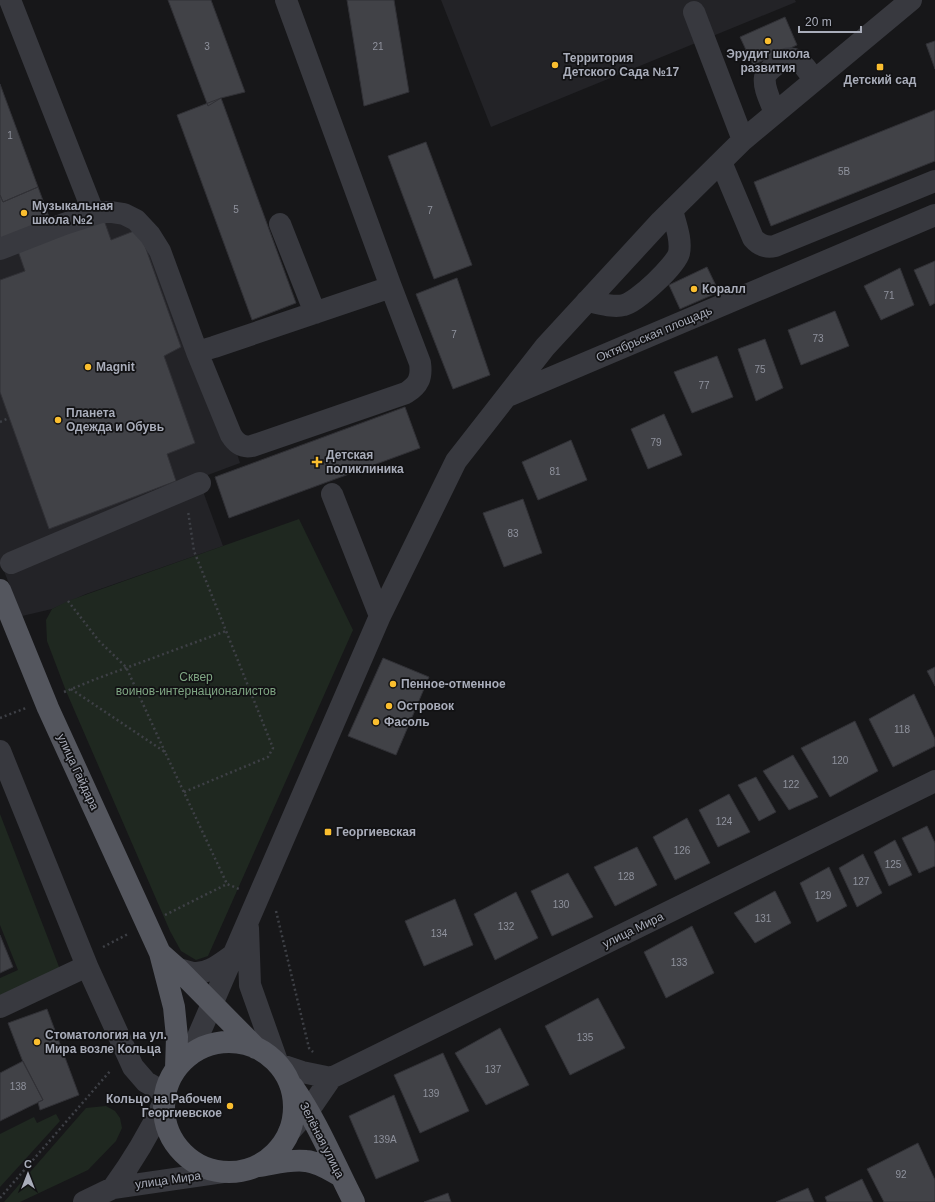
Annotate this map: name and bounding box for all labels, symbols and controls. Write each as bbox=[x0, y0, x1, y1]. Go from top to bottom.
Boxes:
scale bar bbox=[799, 8, 861, 34]
text: 20 m bbox=[805, 15, 832, 29]
marker: Эрудит школа развития bbox=[763, 36, 773, 46]
house number: 3 bbox=[204, 41, 210, 52]
house number: 21 bbox=[372, 41, 384, 52]
place label: Эрудит школа развития bbox=[726, 47, 810, 75]
place label: Территория Детского Сада №17 bbox=[563, 51, 679, 79]
marker: Территория Детского Сада №17 bbox=[550, 60, 560, 70]
marker: Детский сад bbox=[875, 62, 885, 72]
place label: Детский сад bbox=[844, 73, 917, 87]
house number: 1 bbox=[7, 130, 13, 141]
house number: 5В bbox=[838, 166, 850, 177]
place label: Музыкальная школа №2 bbox=[32, 199, 113, 227]
house number: 5 bbox=[233, 204, 239, 215]
house number: 7 bbox=[427, 205, 433, 216]
marker: Музыкальная школа №2 bbox=[19, 208, 29, 218]
place label: Коралл bbox=[702, 282, 746, 296]
marker: Коралл bbox=[689, 284, 699, 294]
house number: 71 bbox=[883, 290, 895, 301]
street label: Октябрьская площадь bbox=[594, 303, 714, 365]
house number: 7 bbox=[451, 329, 457, 340]
house number: 73 bbox=[812, 333, 824, 344]
place label: Magnit bbox=[96, 360, 135, 374]
marker: Magnit bbox=[83, 362, 93, 372]
house number: 75 bbox=[754, 364, 766, 375]
house number: 77 bbox=[698, 380, 710, 391]
place label: Планета Одежда и Обувь bbox=[66, 406, 164, 434]
marker: Планета Одежда и Обувь bbox=[53, 415, 63, 425]
house number: 79 bbox=[650, 437, 662, 448]
place label: Детская поликлиника bbox=[326, 448, 404, 476]
marker: Детская поликлиника bbox=[311, 456, 323, 468]
house number: 81 bbox=[549, 466, 561, 477]
house number: 83 bbox=[507, 528, 519, 539]
park label: Сквер воинов-интернационалистов bbox=[116, 670, 276, 698]
place label: Пенное-отменное bbox=[401, 677, 506, 691]
marker: Пенное-отменное bbox=[388, 679, 398, 689]
place label: Островок bbox=[397, 699, 455, 713]
marker: Островок bbox=[384, 701, 394, 711]
place label: Фасоль bbox=[384, 715, 430, 729]
marker: Фасоль bbox=[371, 717, 381, 727]
house number: 118 bbox=[894, 724, 910, 735]
street label: улица Гайдара bbox=[54, 732, 102, 813]
house number: 120 bbox=[832, 755, 849, 766]
house number: 122 bbox=[783, 779, 800, 790]
house number: 124 bbox=[716, 816, 733, 827]
place label: Георгиевская bbox=[336, 825, 416, 839]
marker: Георгиевская bbox=[323, 827, 333, 837]
house number: 126 bbox=[674, 845, 691, 856]
house number: 125 bbox=[885, 859, 902, 870]
house number: 128 bbox=[618, 871, 635, 882]
house number: 127 bbox=[853, 876, 870, 887]
house number: 129 bbox=[815, 890, 832, 901]
house number: 130 bbox=[553, 899, 570, 910]
street label: улица Мира bbox=[600, 909, 666, 951]
house number: 131 bbox=[755, 913, 772, 924]
house number: 132 bbox=[498, 921, 515, 932]
house number: 134 bbox=[431, 928, 448, 939]
house number: 133 bbox=[671, 957, 688, 968]
place label: Стоматология на ул. Мира возле Кольца bbox=[45, 1028, 167, 1056]
house number: 135 bbox=[577, 1032, 594, 1043]
marker: Стоматология на ул. Мира возле Кольца bbox=[32, 1037, 42, 1047]
house number: 137 bbox=[485, 1064, 502, 1075]
house number: 138 bbox=[10, 1081, 27, 1092]
house number: 139 bbox=[423, 1088, 440, 1099]
place label: Кольцо на Рабочем Георгиевское bbox=[106, 1092, 222, 1120]
street label: Зелёная улица bbox=[297, 1100, 347, 1181]
marker: Кольцо на Рабочем Георгиевское bbox=[225, 1101, 235, 1111]
house number: 139А bbox=[373, 1134, 397, 1145]
north arrow bbox=[8, 1154, 48, 1194]
text: С bbox=[24, 1158, 32, 1170]
street label: улица Мира bbox=[134, 1168, 202, 1192]
house number: 92 bbox=[895, 1169, 907, 1180]

